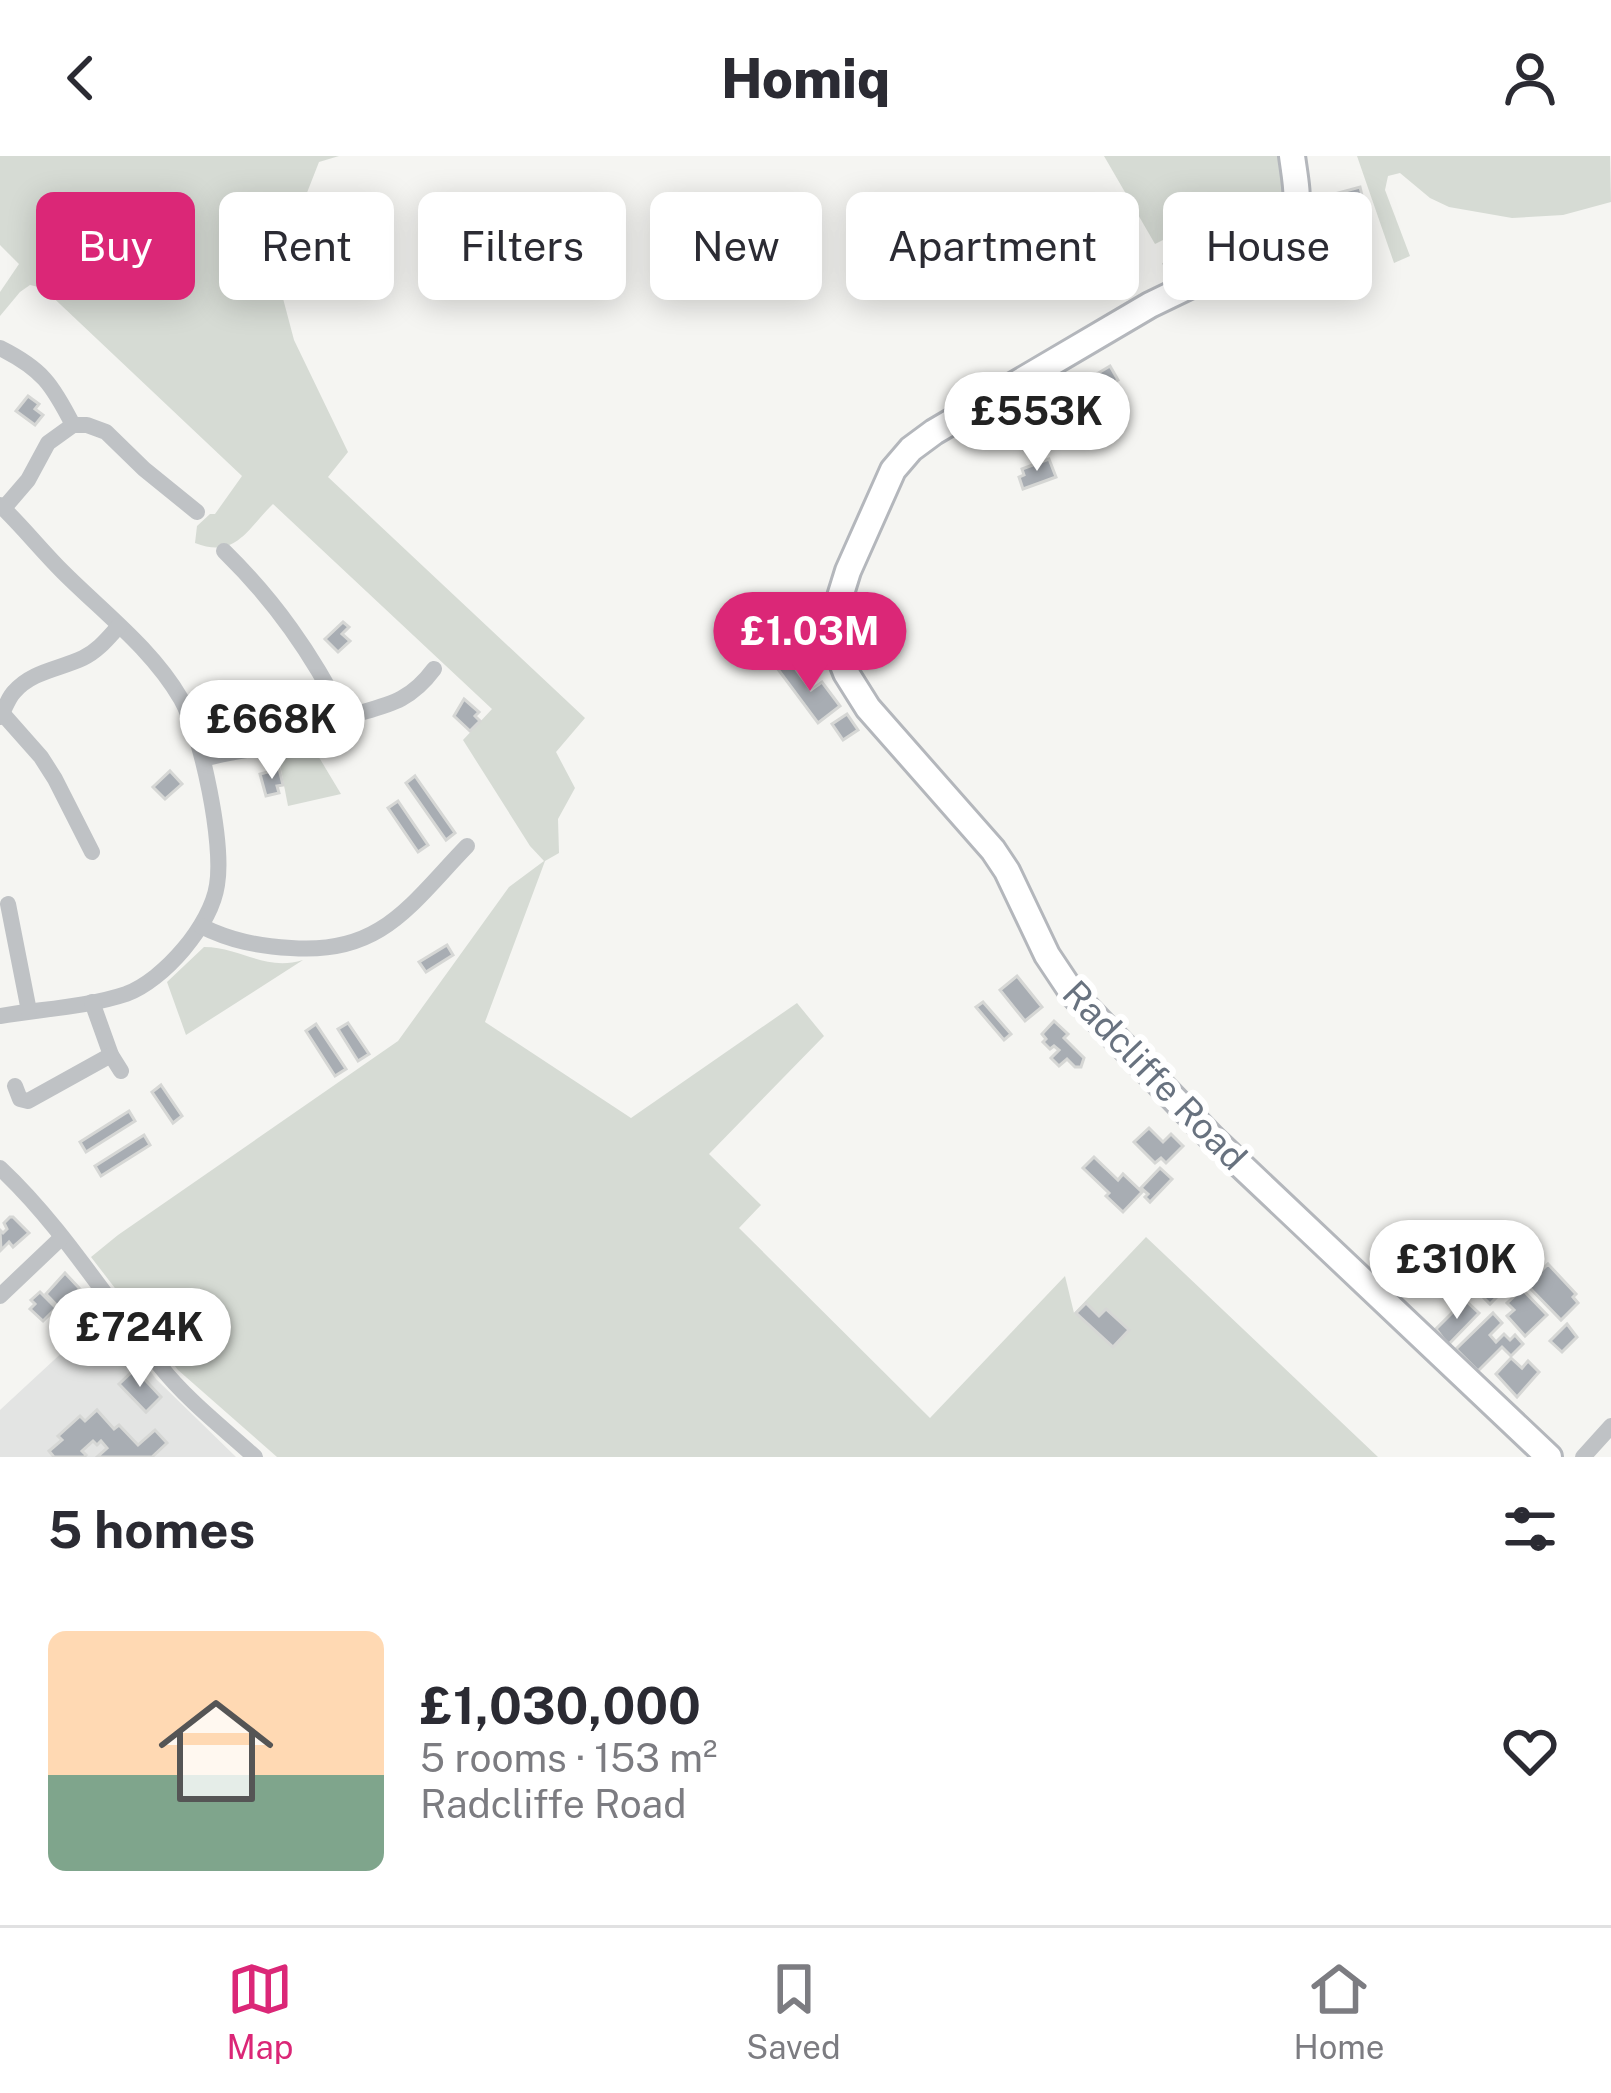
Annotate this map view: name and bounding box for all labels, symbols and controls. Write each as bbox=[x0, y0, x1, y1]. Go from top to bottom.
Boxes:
icon: back bbox=[48, 45, 114, 111]
icon: person bbox=[1497, 45, 1563, 111]
text: Homiq bbox=[721, 47, 890, 110]
chip: Buy bbox=[36, 192, 195, 300]
chip: Rent bbox=[219, 192, 394, 300]
chip: Filters bbox=[418, 192, 626, 300]
chip: New bbox=[650, 192, 822, 300]
chip: Apartment bbox=[846, 192, 1139, 300]
chip: House bbox=[1163, 192, 1372, 300]
pin: £553K bbox=[953, 372, 1121, 474]
text: £553K bbox=[971, 388, 1103, 434]
pin: £1.03M bbox=[712, 592, 908, 694]
text: £1.03M bbox=[740, 608, 880, 654]
pin: £668K bbox=[188, 680, 356, 782]
text: £668K bbox=[207, 696, 337, 742]
street label: Radcliffe Road bbox=[1054, 972, 1256, 1178]
pin: £310K bbox=[1373, 1220, 1541, 1322]
text: £310K bbox=[1397, 1236, 1518, 1282]
pin: £724K bbox=[56, 1288, 224, 1390]
text: £724K bbox=[76, 1304, 204, 1350]
icon: filters bbox=[1497, 1496, 1563, 1562]
text: 5 homes bbox=[48, 1500, 255, 1559]
text: £1,030,000 bbox=[420, 1676, 701, 1735]
icon: home bbox=[144, 1679, 288, 1823]
icon: heart bbox=[1497, 1718, 1563, 1784]
text: 5 rooms · 153 m² bbox=[420, 1735, 717, 1781]
text: Radcliffe Road bbox=[420, 1781, 686, 1827]
tab: Map bbox=[226, 1956, 293, 2066]
tab: Saved bbox=[746, 1956, 841, 2066]
tab: Home bbox=[1294, 1956, 1385, 2066]

